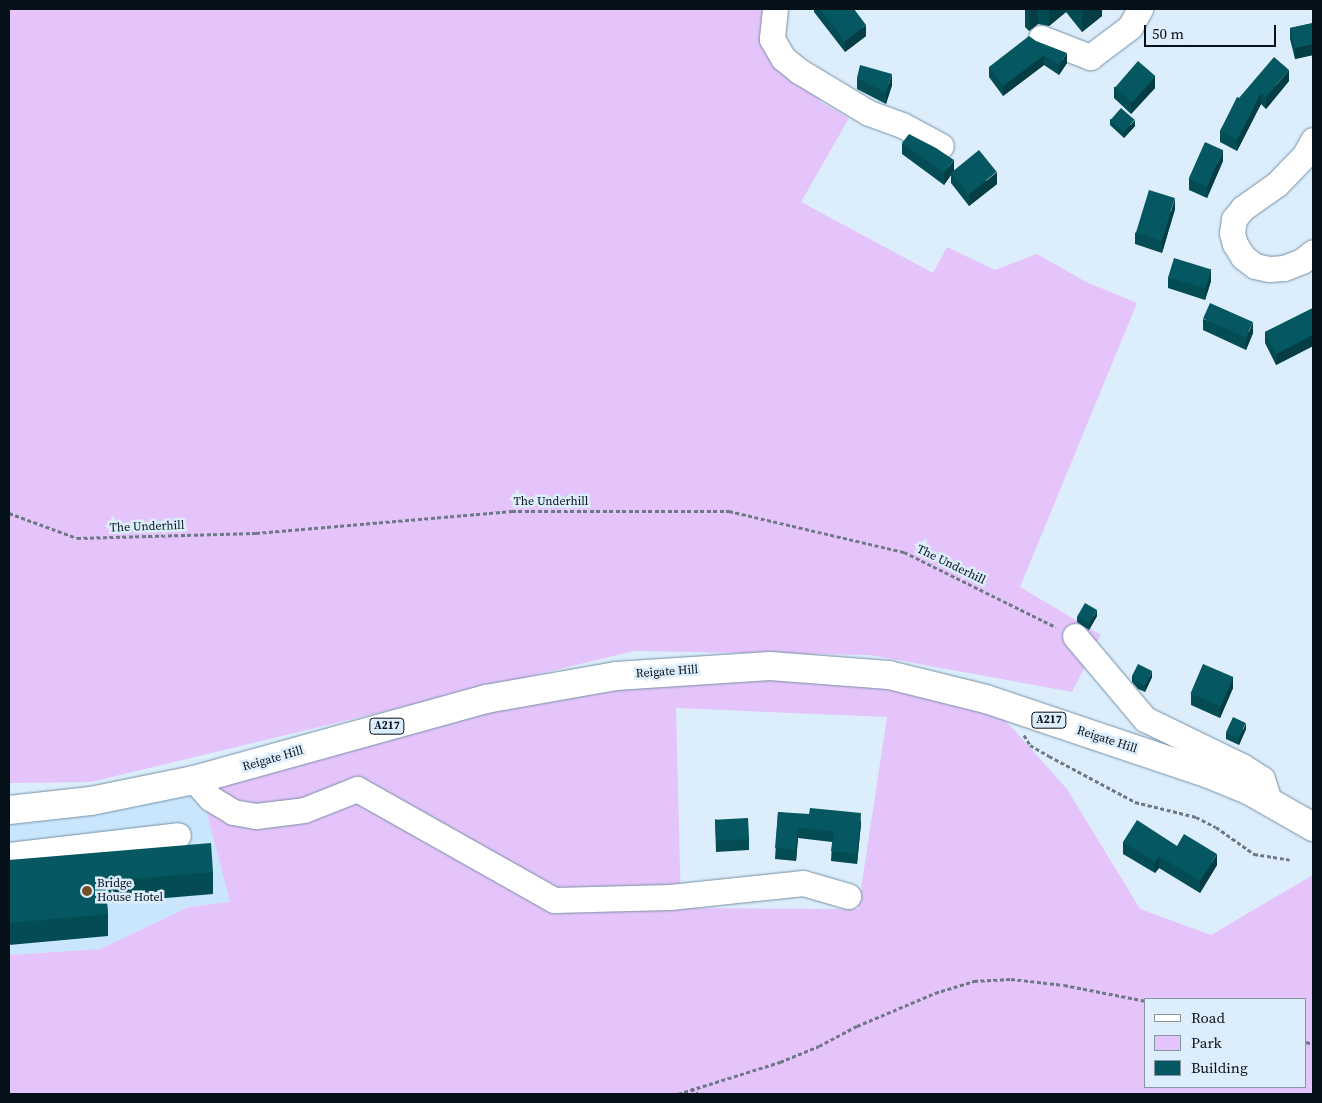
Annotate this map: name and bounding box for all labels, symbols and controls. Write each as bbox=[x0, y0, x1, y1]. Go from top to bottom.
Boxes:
scale bar bbox=[1147, 15, 1280, 47]
text: 50 m bbox=[1152, 23, 1184, 44]
street label: The Underhill bbox=[514, 495, 588, 509]
street label: The Underhill bbox=[109, 518, 185, 536]
street label: The Underhill bbox=[914, 542, 988, 588]
street label: Reigate Hill bbox=[635, 663, 699, 681]
road number: A217 bbox=[1030, 712, 1068, 728]
road number: A217 bbox=[368, 718, 406, 734]
street label: Reigate Hill bbox=[1075, 723, 1139, 757]
street label: Reigate Hill bbox=[241, 743, 305, 775]
place label: Bridge House Hotel bbox=[97, 877, 163, 905]
marker: Bridge House Hotel bbox=[81, 885, 93, 897]
legend bbox=[1144, 998, 1307, 1088]
text: Road bbox=[1191, 1007, 1225, 1028]
text: Park bbox=[1191, 1032, 1222, 1053]
text: Building bbox=[1191, 1057, 1248, 1078]

